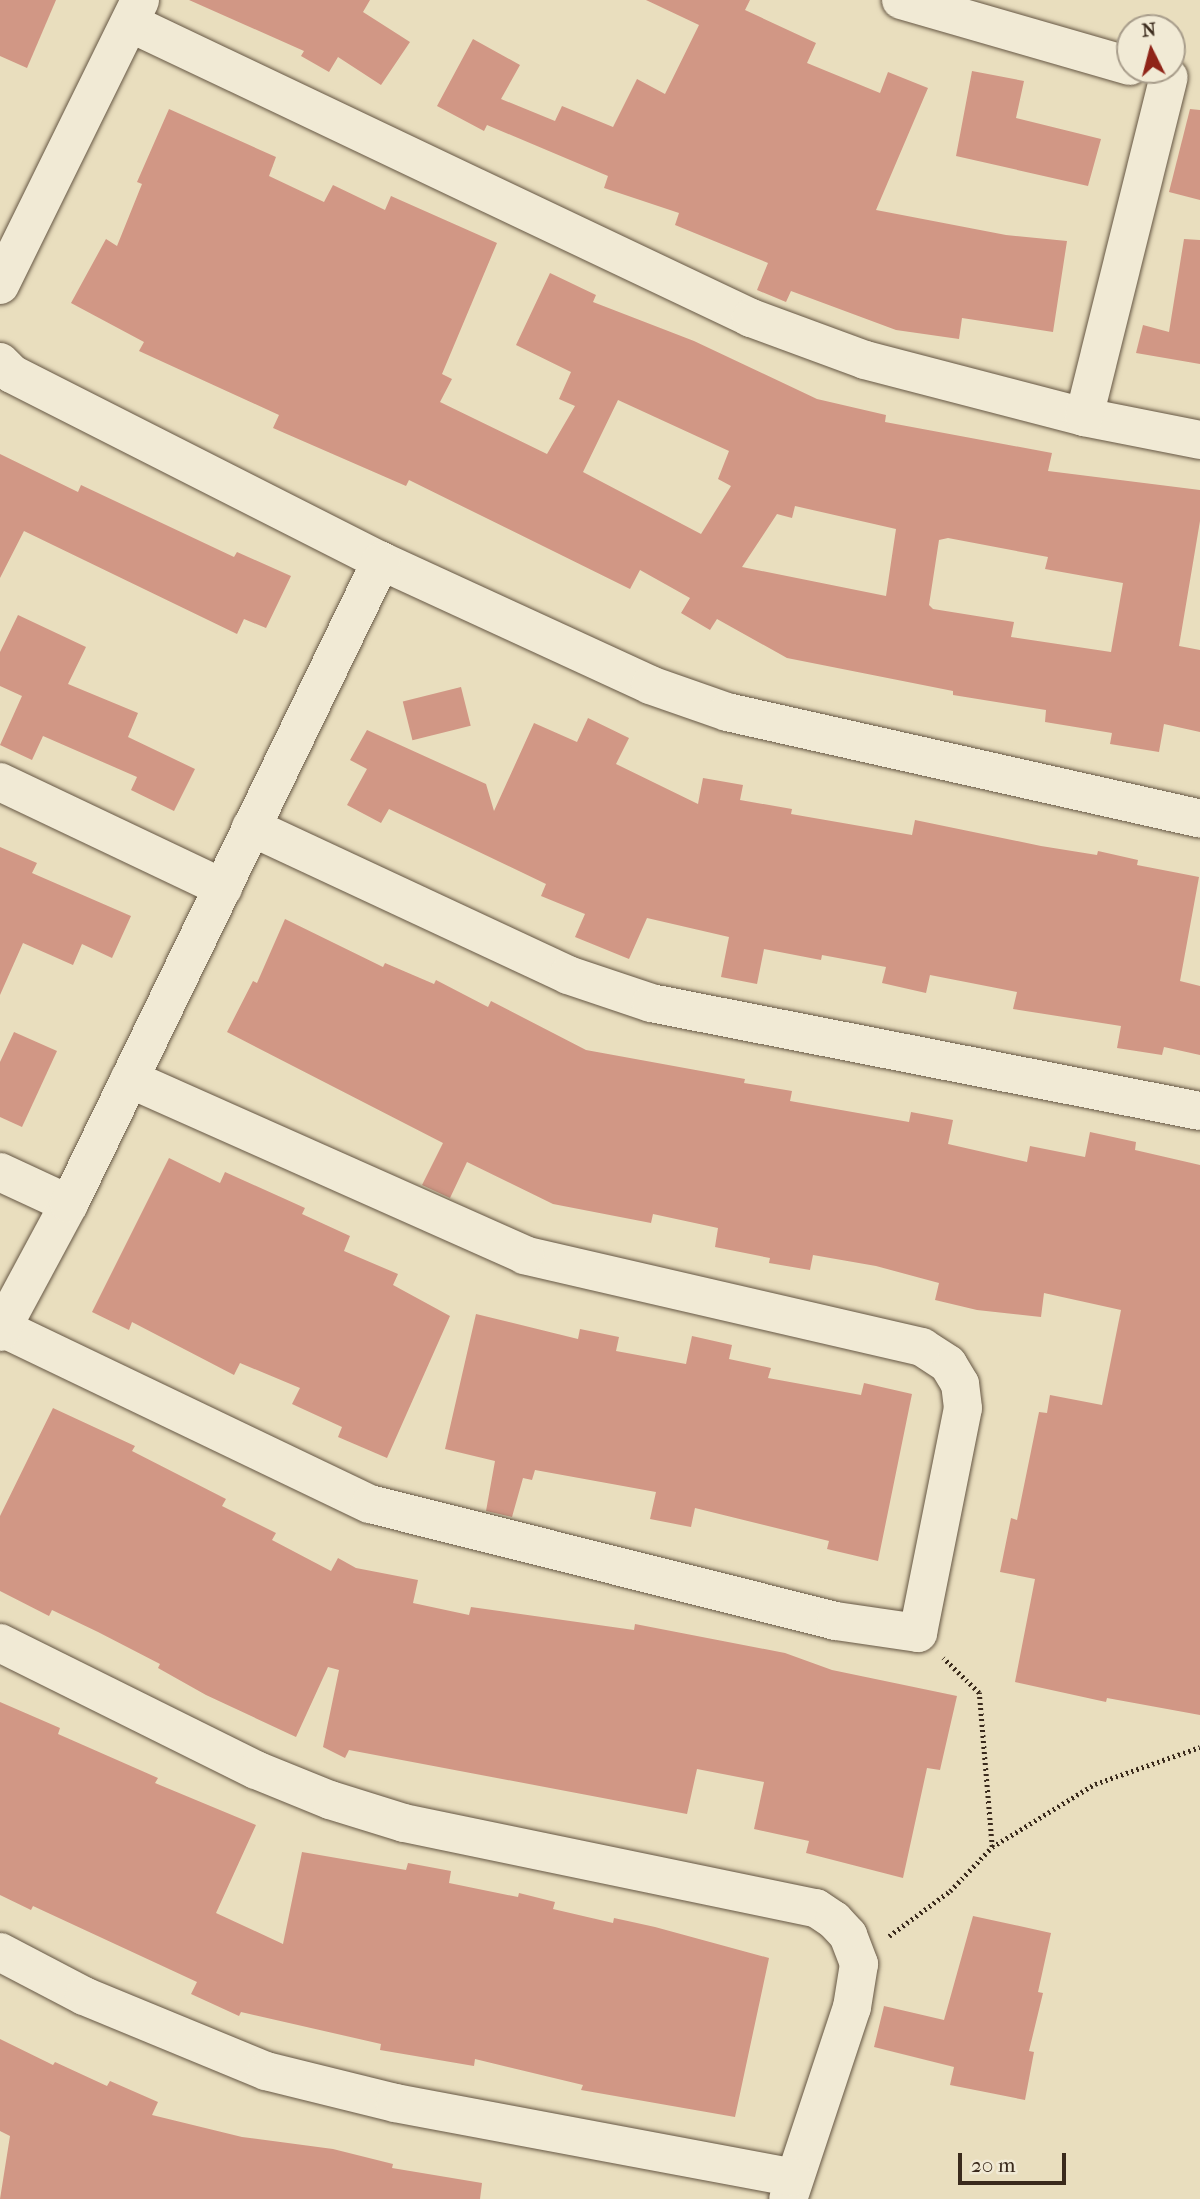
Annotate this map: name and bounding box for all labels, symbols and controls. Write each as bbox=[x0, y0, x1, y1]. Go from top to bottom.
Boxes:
north arrow bbox=[1116, 14, 1186, 84]
text: N bbox=[1141, 18, 1157, 42]
scale bar bbox=[962, 2140, 1070, 2184]
text: 20 m bbox=[971, 2153, 1015, 2177]

